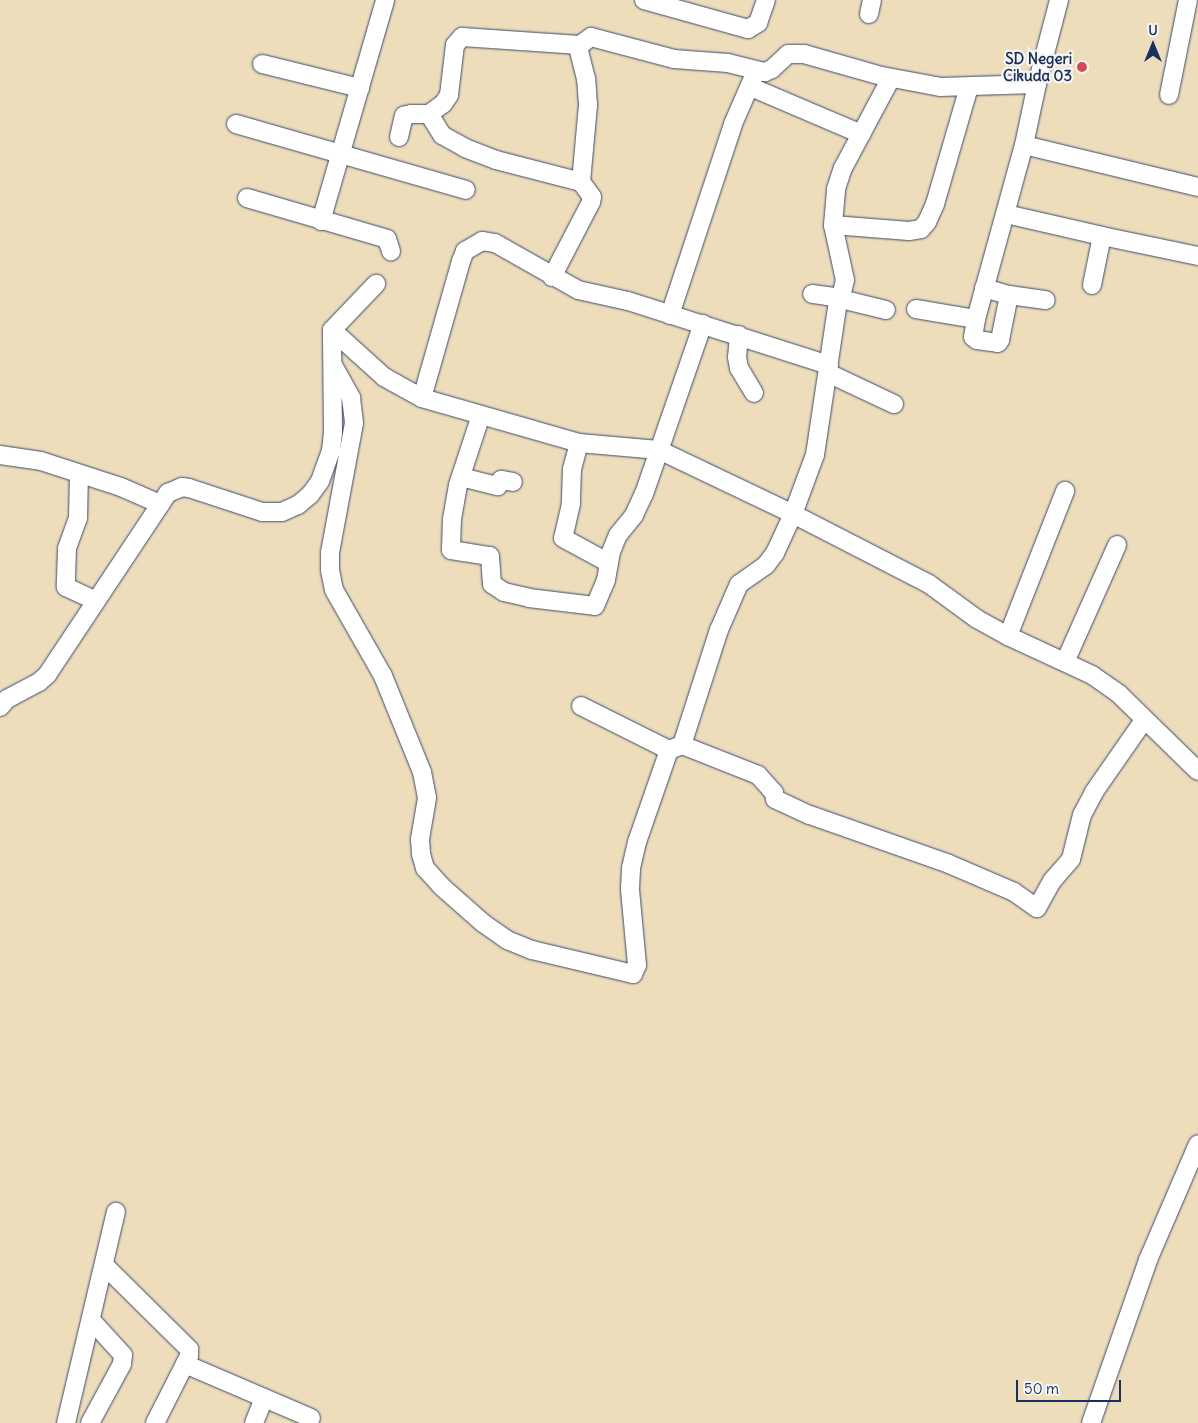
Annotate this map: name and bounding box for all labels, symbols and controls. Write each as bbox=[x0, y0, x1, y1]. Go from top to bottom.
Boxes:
north arrow bbox=[1128, 20, 1178, 70]
text: U bbox=[1148, 21, 1158, 39]
place label: SD Negeri Cikuda 03 bbox=[1003, 49, 1072, 84]
marker: SD Negeri Cikuda 03 bbox=[1076, 61, 1088, 73]
scale bar bbox=[1018, 1370, 1123, 1402]
text: 50 m bbox=[1024, 1379, 1059, 1398]

